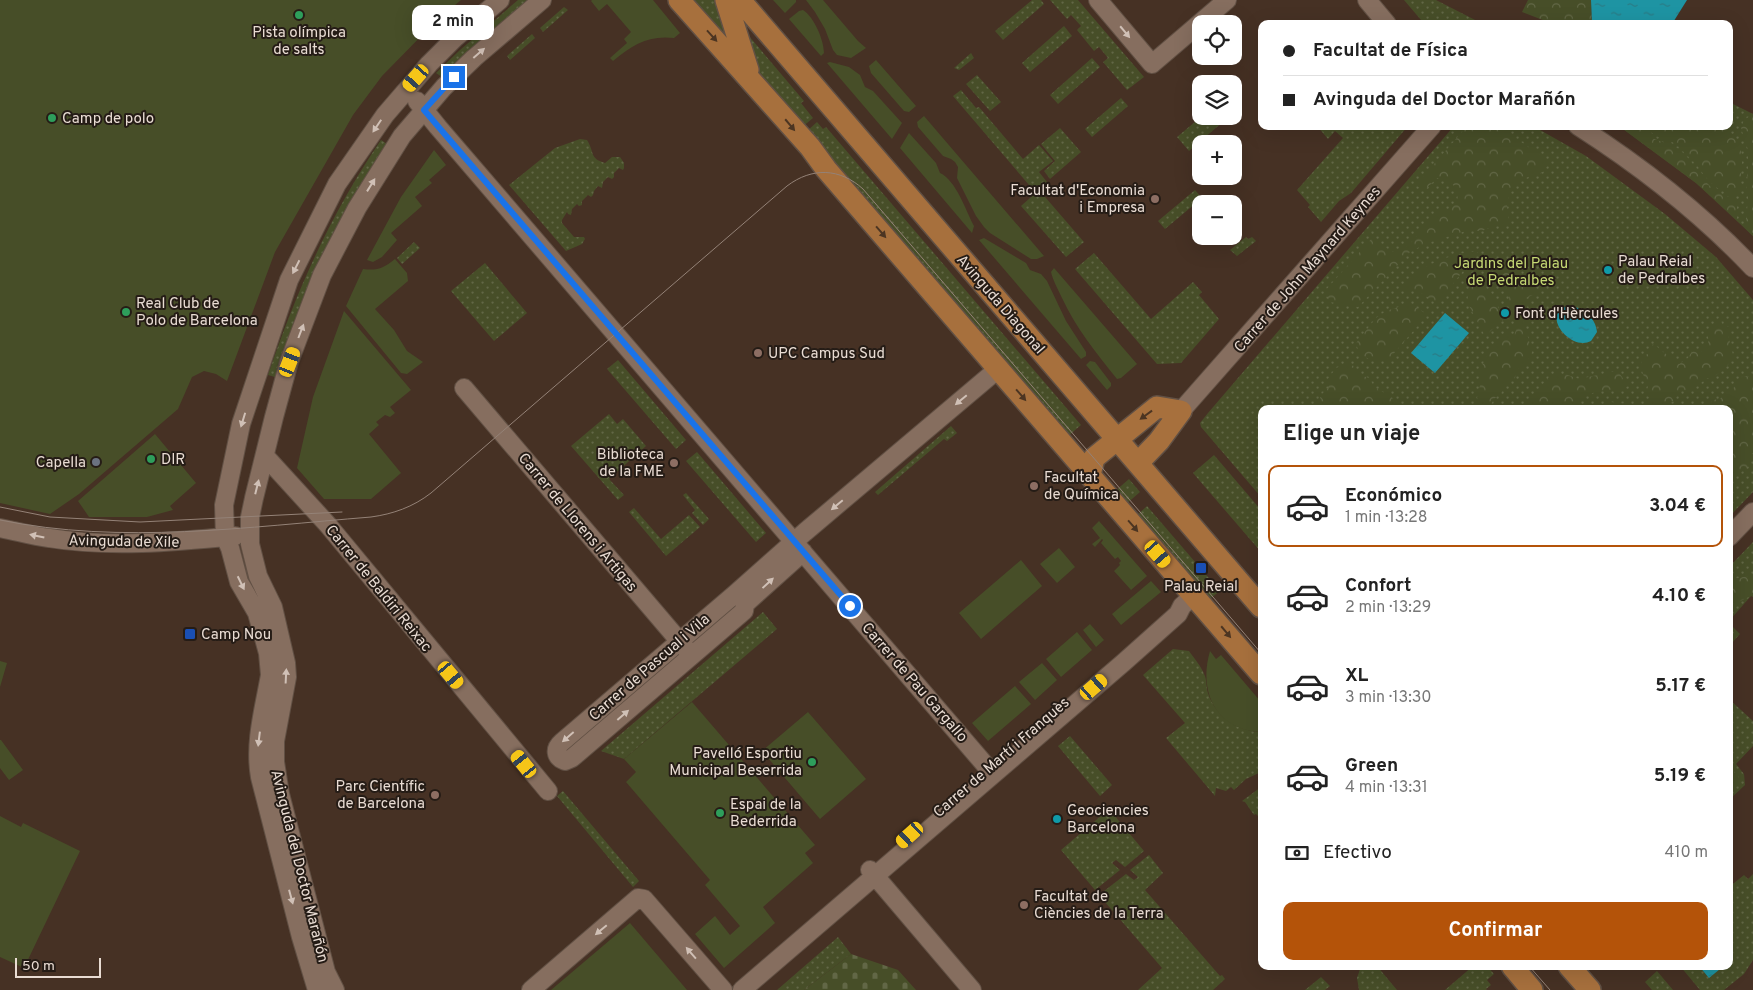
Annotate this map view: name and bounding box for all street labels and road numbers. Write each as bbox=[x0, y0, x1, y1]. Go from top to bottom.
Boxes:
street label: Carrer de John Maynard Keynes bbox=[1231, 183, 1386, 357]
street label: Avinguda Diagonal bbox=[952, 251, 1048, 359]
street label: Carrer de Llorens i Artigas bbox=[513, 450, 641, 596]
street label: Carrer de Baldiri Reixac bbox=[321, 521, 435, 656]
street label: Avinguda de Xile bbox=[68, 532, 180, 553]
street label: Carrer de Pascual i Vila bbox=[586, 610, 714, 726]
street label: Carrer de Pau Gargallo bbox=[857, 619, 971, 747]
street label: Carrer de Martí i Franquès bbox=[930, 694, 1074, 823]
street label: Avinguda del Doctor Marañón bbox=[265, 768, 332, 965]

